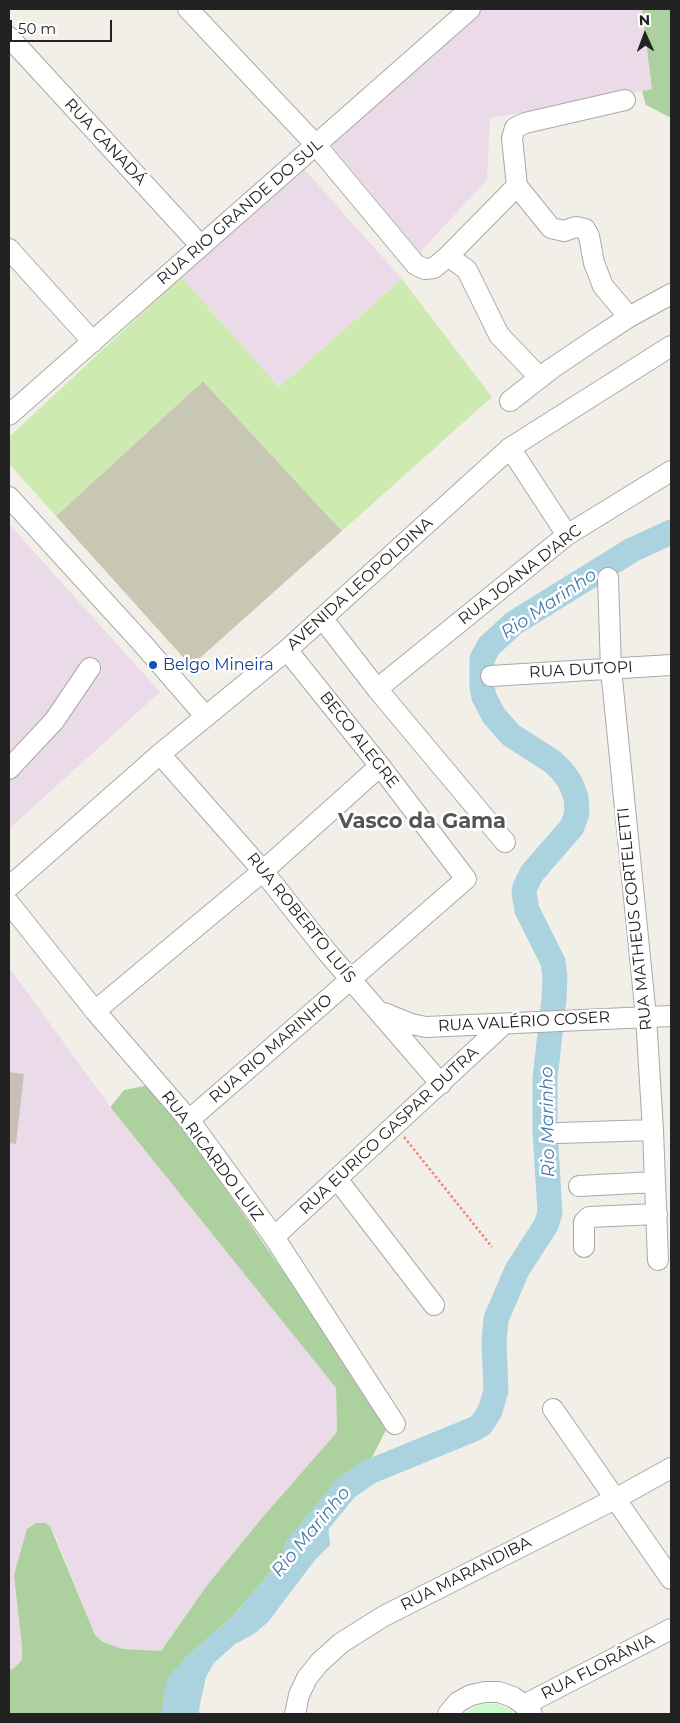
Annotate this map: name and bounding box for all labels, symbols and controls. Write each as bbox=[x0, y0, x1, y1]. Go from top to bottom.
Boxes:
scale bar bbox=[12, 10, 115, 42]
north arrow bbox=[620, 10, 670, 60]
text: N bbox=[639, 11, 650, 29]
text: 50 m bbox=[18, 19, 56, 38]
street label: RUA CANADÁ bbox=[60, 95, 150, 189]
street label: RUA RIO GRANDE DO SUL bbox=[153, 135, 327, 289]
street label: AVENIDA LEOPOLDINA bbox=[283, 513, 437, 655]
street label: RUA JOANA D'ARC bbox=[455, 521, 585, 629]
water label: Rio Marinho bbox=[497, 564, 601, 644]
place label: Belgo Mineira bbox=[163, 655, 274, 675]
street label: RUA DUTOPI bbox=[529, 658, 633, 682]
marker: Belgo Mineira bbox=[147, 659, 159, 671]
street label: BECO ALEGRE bbox=[315, 688, 403, 792]
street label: RUA MATHEUS CORTELETTI bbox=[614, 806, 656, 1032]
district label: Vasco da Gama bbox=[338, 809, 506, 835]
street label: RUA ROBERTO LUÍS bbox=[243, 849, 359, 987]
street label: RUA RIO MARINHO bbox=[206, 990, 336, 1108]
street label: RUA VALÉRIO COSER bbox=[438, 1008, 610, 1036]
street label: RUA EURICO GASPAR DUTRA bbox=[296, 1043, 482, 1219]
water label: Rio Marinho bbox=[536, 1066, 560, 1178]
street label: RUA RICARDO LUIZ bbox=[157, 1087, 267, 1225]
water label: Rio Marinho bbox=[267, 1483, 355, 1581]
street label: RUA MARANDIBA bbox=[397, 1533, 535, 1615]
street label: RUA FLORÂNIA bbox=[538, 1630, 658, 1704]

